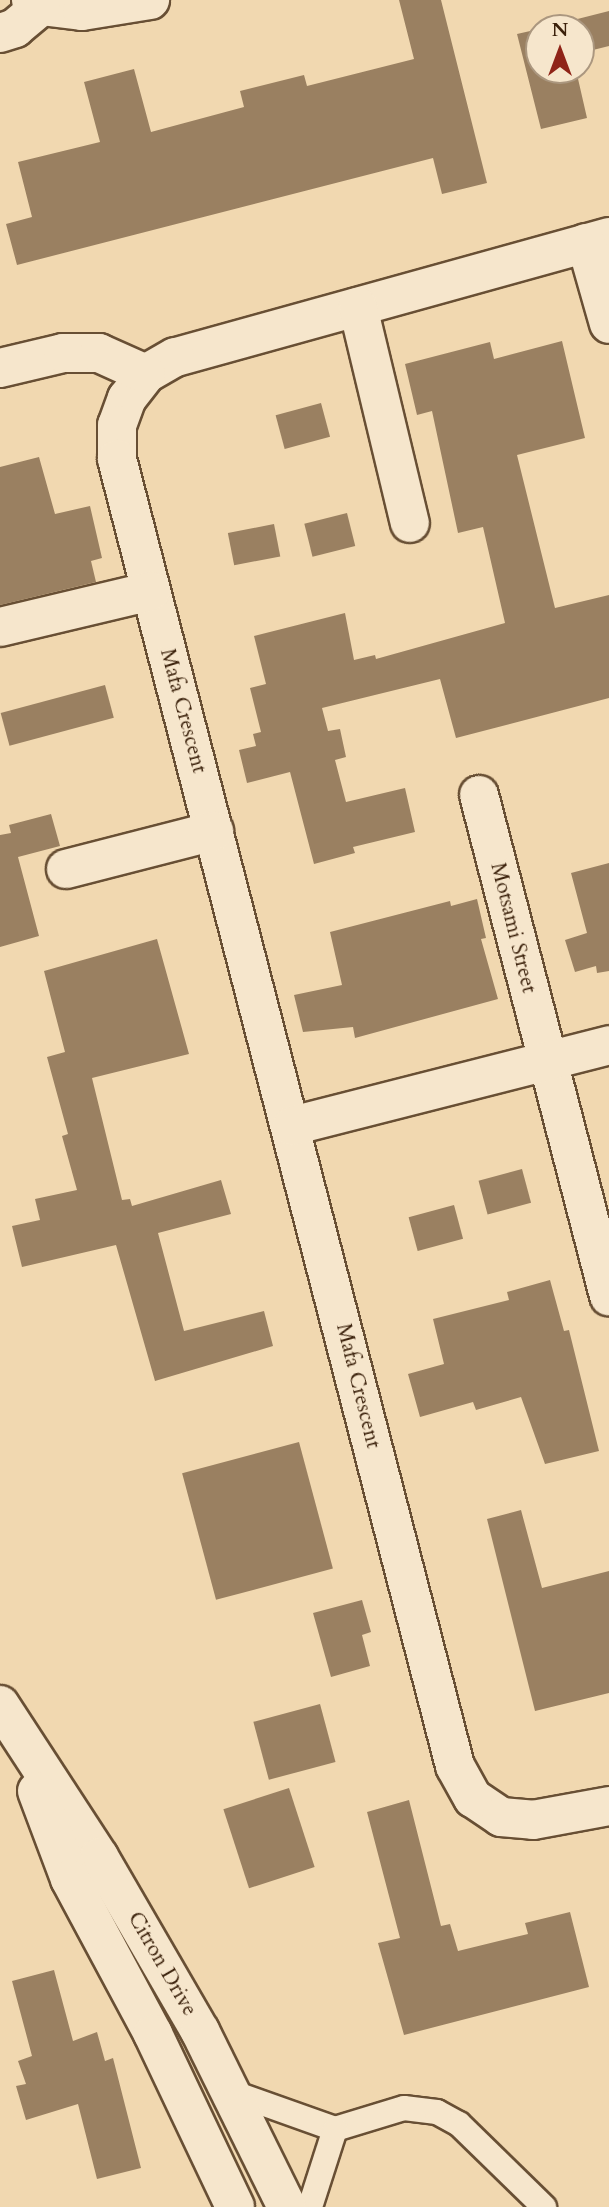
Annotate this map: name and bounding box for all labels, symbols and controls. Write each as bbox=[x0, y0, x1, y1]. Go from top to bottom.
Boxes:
north arrow bbox=[525, 14, 595, 84]
text: N bbox=[552, 17, 568, 43]
street label: Mafa Crescent bbox=[154, 646, 212, 776]
street label: Motsami Street bbox=[485, 860, 541, 996]
street label: Mafa Crescent bbox=[330, 1321, 386, 1451]
street label: Citron Drive bbox=[122, 1907, 202, 2021]

